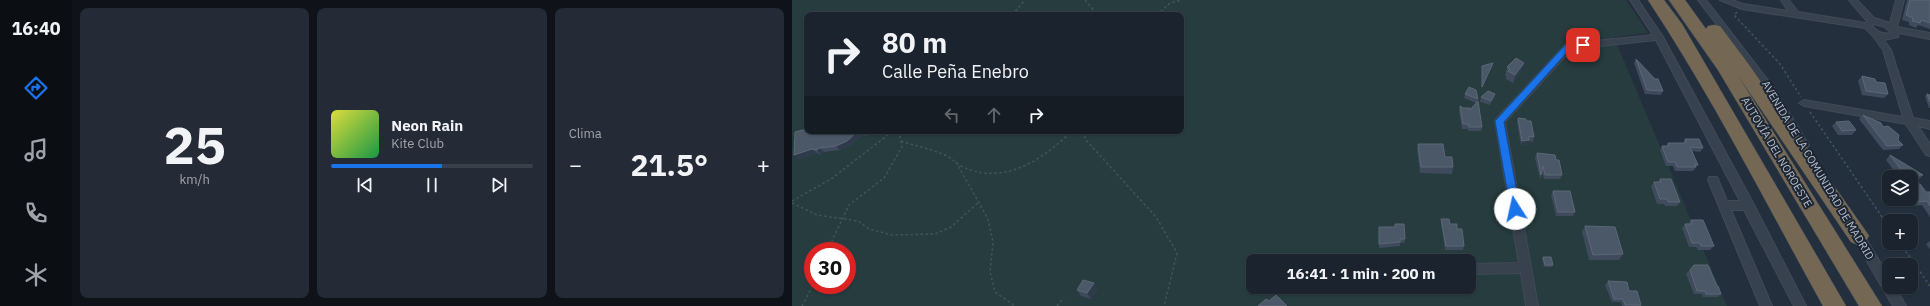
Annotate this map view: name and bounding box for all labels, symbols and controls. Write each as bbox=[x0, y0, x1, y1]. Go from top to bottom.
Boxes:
text: 16:40 bbox=[11, 17, 61, 40]
text: 80 m bbox=[882, 24, 947, 61]
icon: right bbox=[816, 28, 868, 80]
pin bbox=[1566, 28, 1600, 62]
icon: arrive bbox=[1572, 34, 1594, 56]
text: Calle Peña Enebro bbox=[882, 60, 1029, 83]
icon: directions bbox=[22, 74, 50, 102]
street label: AVENIDA DE LA COMUNIDAD DE MADRID bbox=[1759, 78, 1877, 262]
street label: AUTOVÍA DEL NOROESTE bbox=[1738, 94, 1816, 210]
icon: left bbox=[941, 104, 963, 126]
icon: ahead bbox=[983, 104, 1005, 126]
icon: right bbox=[1025, 104, 1047, 126]
text: 25 bbox=[163, 111, 226, 178]
text: Neon Rain bbox=[391, 116, 463, 135]
text: Clima bbox=[569, 125, 602, 142]
text: Kite Club bbox=[391, 135, 444, 152]
icon: music bbox=[22, 136, 50, 164]
text: 21.5° bbox=[631, 145, 708, 184]
text: − bbox=[569, 150, 582, 179]
text: + bbox=[757, 150, 770, 179]
map controls bbox=[1882, 170, 1918, 294]
button: layers bbox=[1882, 170, 1918, 206]
text: km/h bbox=[179, 171, 210, 188]
icon: previous bbox=[354, 174, 376, 196]
icon: pause bbox=[421, 174, 443, 196]
icon: next bbox=[488, 174, 510, 196]
position arrow bbox=[1494, 188, 1536, 230]
icon: phone bbox=[22, 199, 50, 227]
button: + bbox=[1882, 214, 1918, 250]
speed limit sign: 30 bbox=[804, 242, 856, 294]
button: − bbox=[1882, 258, 1918, 294]
icon: climate bbox=[22, 261, 50, 289]
text: 16:41 · 1 min · 200 m bbox=[1287, 264, 1435, 283]

